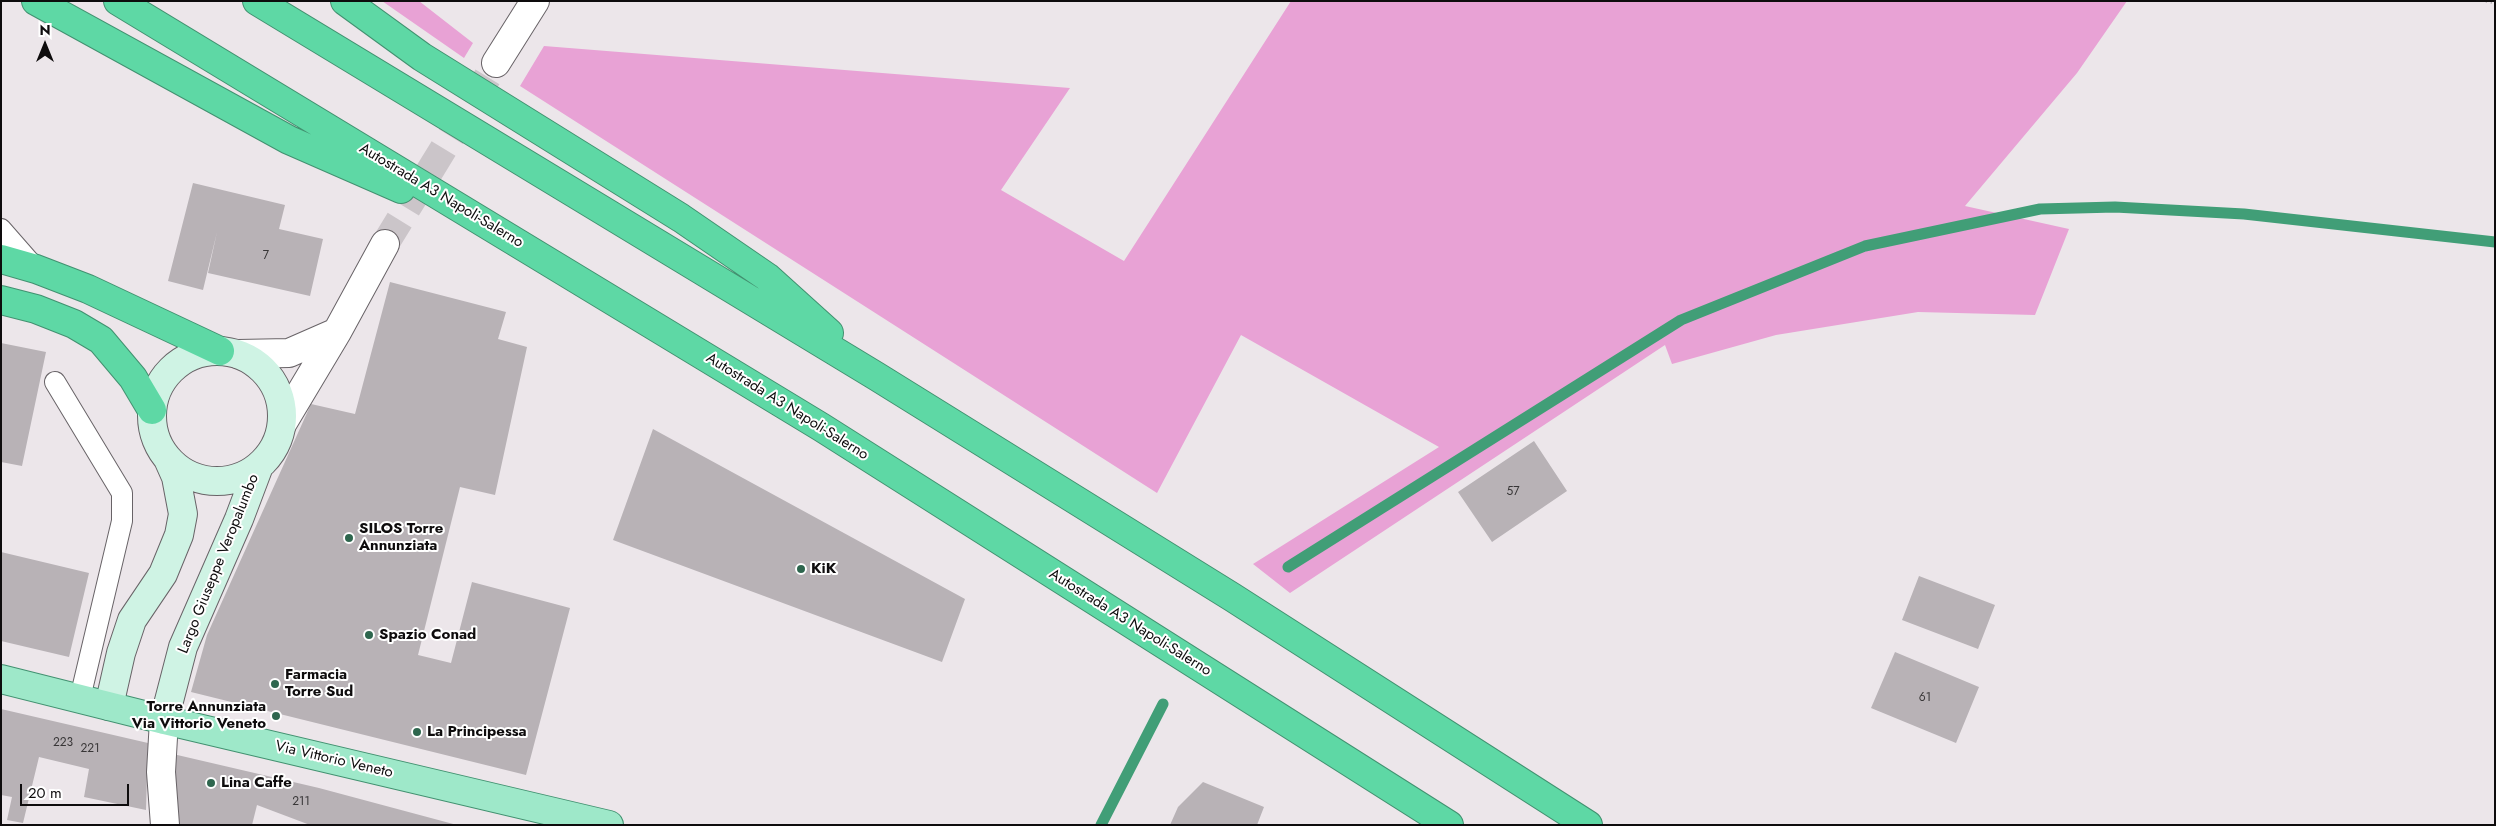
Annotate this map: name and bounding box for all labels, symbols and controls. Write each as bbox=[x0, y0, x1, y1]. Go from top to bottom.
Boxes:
north arrow bbox=[20, 20, 70, 70]
text: N bbox=[39, 20, 51, 40]
street label: Autostrada A3 Napoli-Salerno bbox=[356, 140, 526, 252]
house number: 7 bbox=[263, 249, 269, 263]
street label: Autostrada A3 Napoli-Salerno bbox=[703, 350, 871, 464]
street label: Largo Giuseppe Veropalumbo bbox=[175, 472, 263, 656]
house number: 57 bbox=[1506, 485, 1520, 499]
place label: SILOS Torre Annunziata bbox=[359, 520, 443, 555]
marker: SILOS Torre Annunziata bbox=[343, 532, 355, 544]
place label: KiK bbox=[811, 560, 836, 578]
marker: KiK bbox=[795, 563, 807, 575]
street label: Autostrada A3 Napoli-Salerno bbox=[1046, 566, 1214, 680]
place label: Spazio Conad bbox=[379, 626, 476, 644]
marker: Spazio Conad bbox=[363, 629, 375, 641]
place label: Farmacia Torre Sud bbox=[285, 666, 353, 701]
marker: Farmacia Torre Sud bbox=[269, 678, 281, 690]
house number: 61 bbox=[1919, 691, 1931, 705]
place label: Torre Annunziata Via Vittorio Veneto bbox=[132, 698, 266, 733]
marker: Torre Annunziata Via Vittorio Veneto bbox=[270, 710, 282, 722]
place label: La Principessa bbox=[427, 723, 527, 741]
marker: La Principessa bbox=[411, 726, 423, 738]
house number: 223 bbox=[53, 736, 73, 750]
street label: Via Vittorio Veneto bbox=[273, 738, 395, 782]
house number: 221 bbox=[80, 742, 100, 756]
scale bar bbox=[22, 774, 131, 806]
place label: Lina Caffe bbox=[221, 774, 292, 792]
marker: Lina Caffe bbox=[205, 777, 217, 789]
text: 20 m bbox=[28, 782, 62, 804]
house number: 211 bbox=[292, 795, 310, 809]

